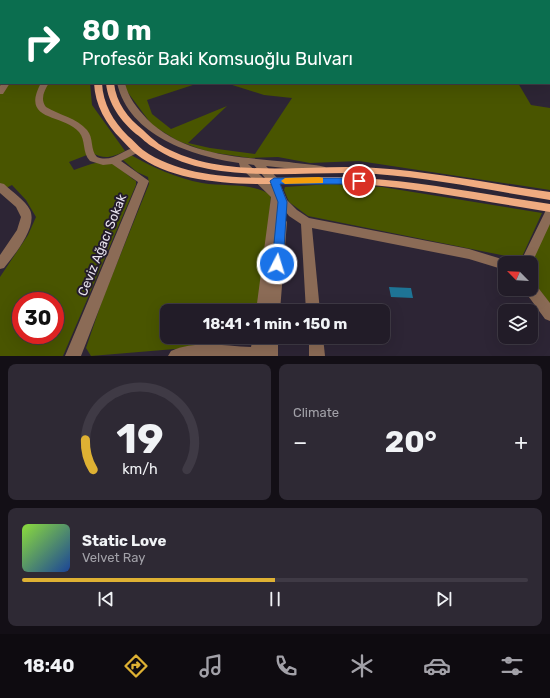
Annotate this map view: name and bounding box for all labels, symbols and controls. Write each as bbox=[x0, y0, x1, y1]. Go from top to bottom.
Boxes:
text: 80 m bbox=[82, 14, 152, 47]
icon: right bbox=[16, 16, 68, 68]
text: Profesör Baki Komsuoğlu Bulvarı bbox=[82, 48, 353, 70]
pin bbox=[342, 164, 376, 198]
icon: arrive bbox=[348, 170, 370, 192]
street label: Ceviz Ağacı Sokak bbox=[75, 192, 130, 299]
position arrow bbox=[256, 243, 298, 285]
north arrow bbox=[498, 256, 538, 296]
map controls bbox=[498, 256, 538, 344]
speed limit sign: 30 bbox=[12, 292, 64, 344]
button: layers bbox=[498, 304, 538, 344]
text: 18:41 · 1 min · 150 m bbox=[203, 315, 347, 333]
text: Climate bbox=[293, 405, 339, 420]
text: 19 bbox=[116, 414, 163, 463]
text: 20° bbox=[385, 424, 437, 460]
text: − bbox=[293, 429, 307, 456]
text: + bbox=[514, 429, 528, 456]
text: km/h bbox=[122, 461, 157, 478]
text: Static Love bbox=[82, 532, 166, 550]
text: Velvet Ray bbox=[82, 550, 145, 565]
icon: previous bbox=[95, 588, 117, 610]
icon: pause bbox=[264, 588, 286, 610]
icon: next bbox=[433, 588, 455, 610]
icon: directions bbox=[122, 652, 150, 680]
icon: music bbox=[197, 652, 225, 680]
icon: phone bbox=[272, 652, 300, 680]
icon: climate bbox=[348, 652, 376, 680]
icon: car bbox=[423, 652, 451, 680]
icon: filters bbox=[498, 652, 526, 680]
text: 18:40 bbox=[24, 655, 75, 677]

